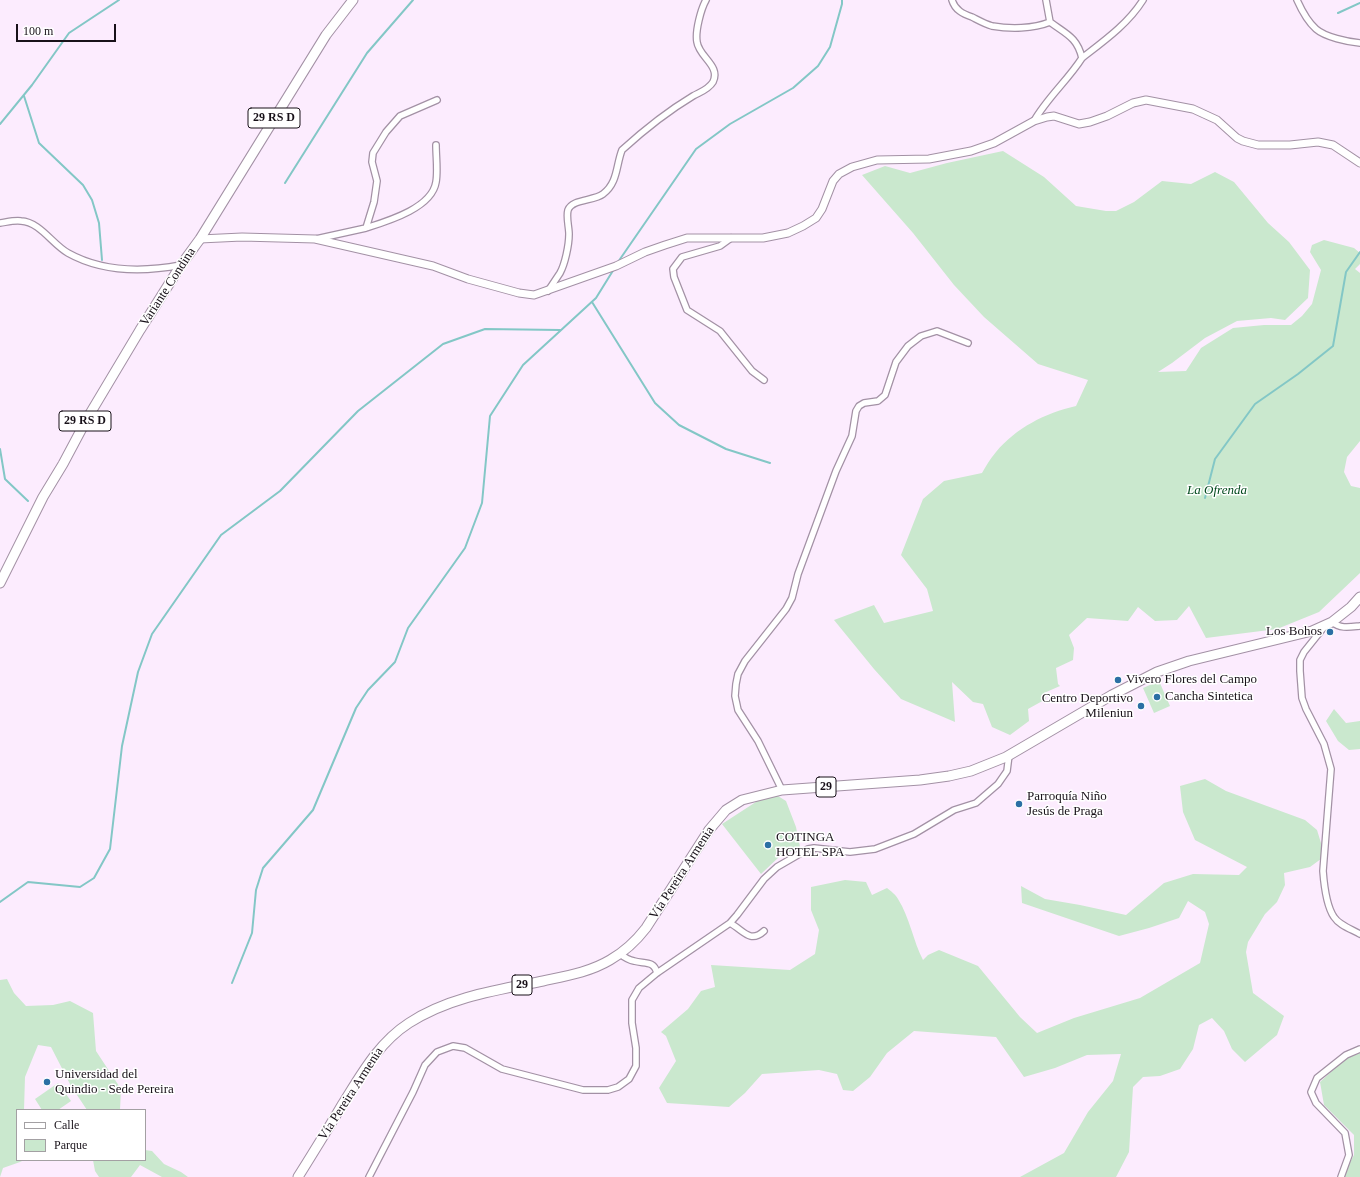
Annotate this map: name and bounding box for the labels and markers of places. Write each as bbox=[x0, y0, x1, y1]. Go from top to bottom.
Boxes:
place label: Los Bohos bbox=[1266, 624, 1322, 640]
marker: Los Bohos bbox=[1325, 627, 1335, 637]
place label: Vivero Flores del Campo bbox=[1126, 672, 1257, 688]
marker: Vivero Flores del Campo bbox=[1113, 675, 1123, 685]
place label: Cancha Sintetica bbox=[1165, 689, 1253, 705]
place label: Centro Deportivo Mileniun bbox=[1042, 691, 1133, 722]
marker: Cancha Sintetica bbox=[1152, 692, 1162, 702]
marker: Centro Deportivo Mileniun bbox=[1136, 701, 1146, 711]
place label: Parroquía Niño Jesús de Praga bbox=[1027, 789, 1107, 820]
marker: Parroquía Niño Jesús de Praga bbox=[1014, 799, 1024, 809]
place label: COTINGA HOTEL SPA bbox=[776, 830, 845, 861]
marker: COTINGA HOTEL SPA bbox=[763, 840, 773, 850]
place label: Universidad del Quindio - Sede Pereira bbox=[55, 1067, 174, 1098]
marker: Universidad del Quindio - Sede Pereira bbox=[42, 1077, 52, 1087]

